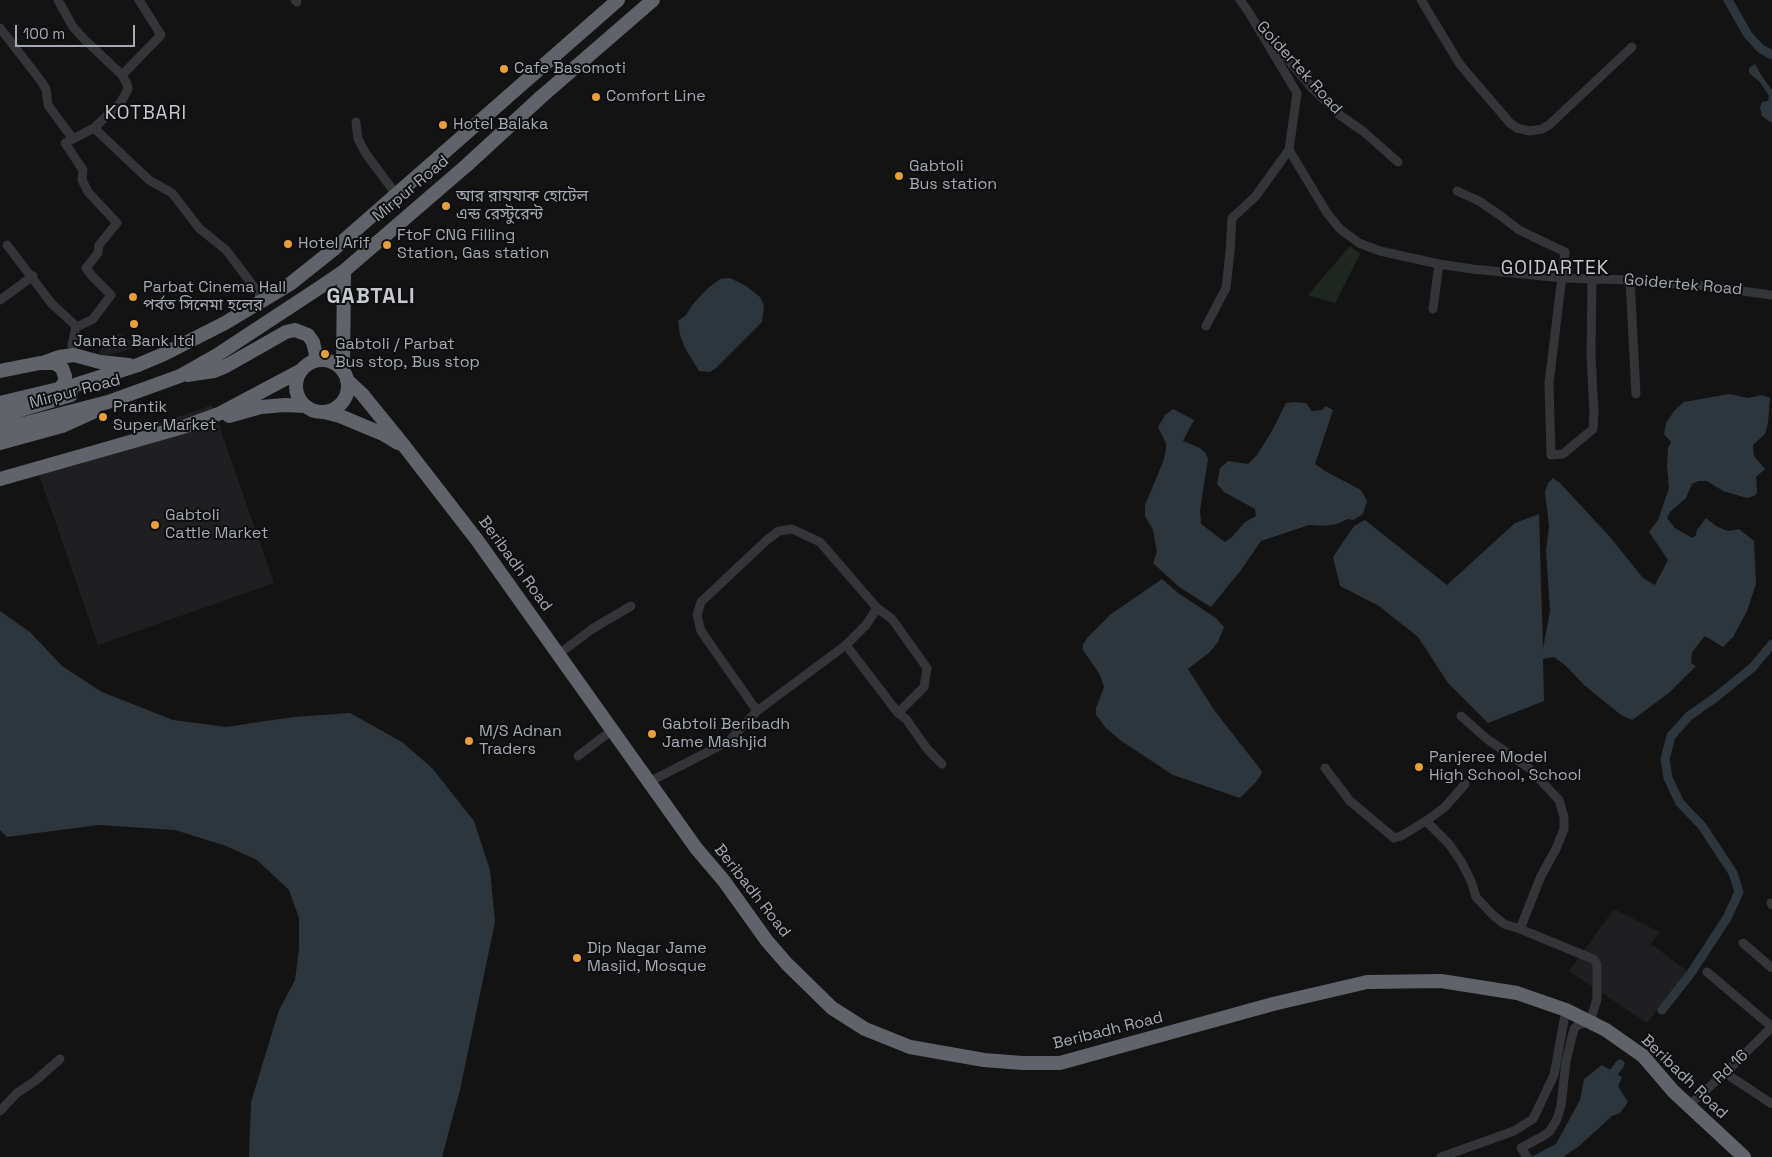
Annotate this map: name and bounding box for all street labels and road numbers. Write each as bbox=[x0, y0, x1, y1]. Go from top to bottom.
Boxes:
street label: Goidertek Road bbox=[1252, 17, 1346, 119]
street label: Mirpur Road bbox=[369, 152, 453, 226]
street label: Goidertek Road bbox=[1623, 270, 1743, 300]
street label: Mirpur Road bbox=[27, 371, 123, 413]
street label: Beribadh Road bbox=[474, 513, 556, 615]
street label: Beribadh Road bbox=[710, 841, 794, 941]
street label: Beribadh Road bbox=[1051, 1008, 1165, 1054]
street label: Beribadh Road bbox=[1637, 1031, 1731, 1123]
street label: Rd 16 bbox=[1710, 1046, 1752, 1088]

